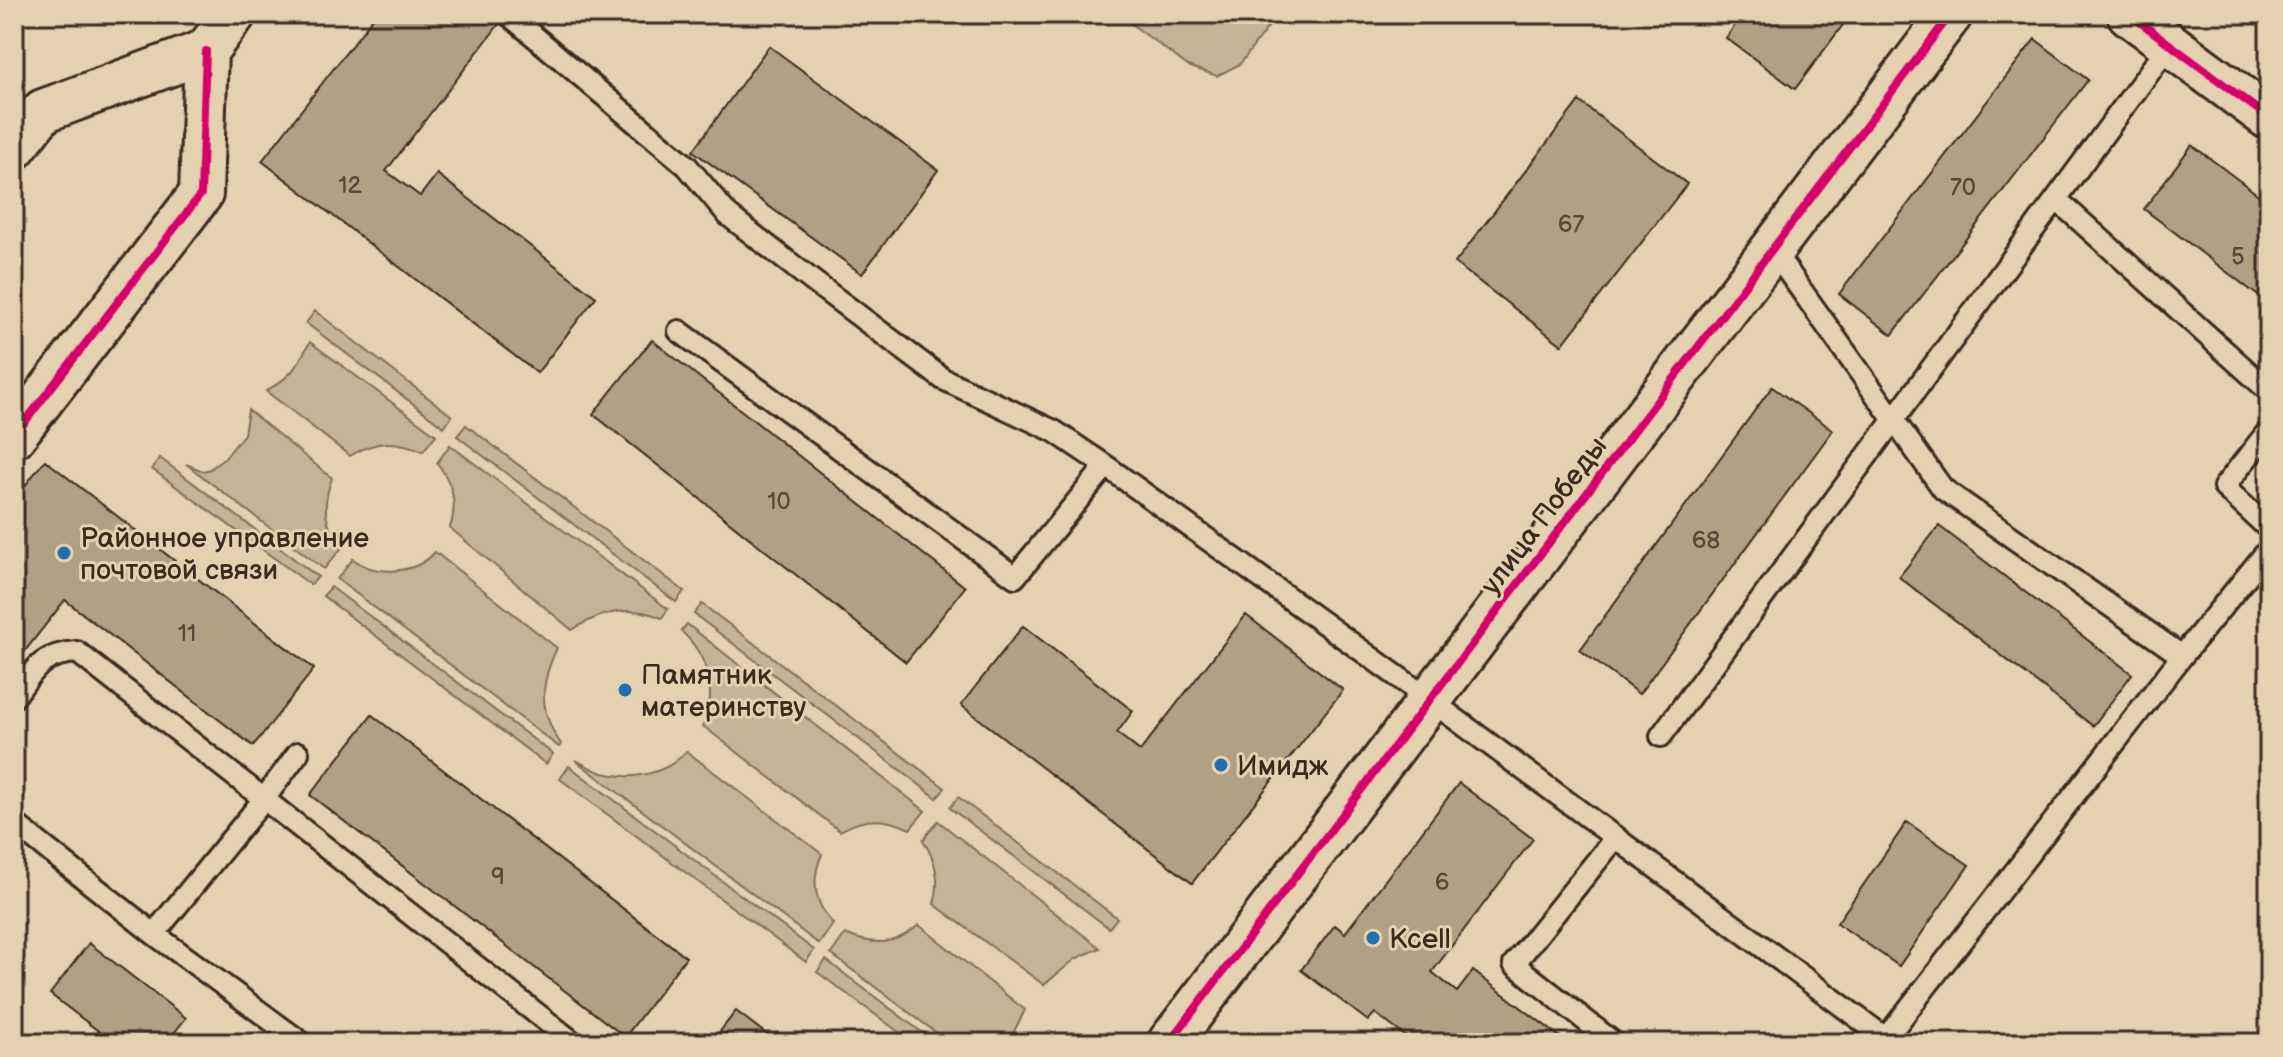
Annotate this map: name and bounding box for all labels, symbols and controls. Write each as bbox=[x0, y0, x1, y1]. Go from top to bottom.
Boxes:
house number: 12 bbox=[338, 171, 362, 200]
house number: 70 bbox=[1950, 173, 1976, 202]
house number: 67 bbox=[1558, 210, 1584, 239]
house number: 5 bbox=[2231, 242, 2245, 271]
street label: улица Победы bbox=[1474, 431, 1614, 601]
house number: 10 bbox=[767, 487, 791, 516]
place label: Районное управление почтовой связи bbox=[80, 522, 369, 587]
house number: 68 bbox=[1692, 526, 1720, 555]
marker: Районное управление почтовой связи bbox=[55, 544, 73, 562]
house number: 11 bbox=[178, 619, 196, 648]
place label: Памятник материнству bbox=[641, 659, 806, 724]
marker: Памятник материнству bbox=[616, 681, 634, 699]
place label: Имидж bbox=[1237, 750, 1329, 783]
marker: Имидж bbox=[1212, 756, 1230, 774]
house number: 9 bbox=[491, 862, 505, 891]
house number: 6 bbox=[1435, 868, 1449, 897]
place label: Kcell bbox=[1389, 923, 1451, 956]
marker: Kcell bbox=[1364, 929, 1382, 947]

